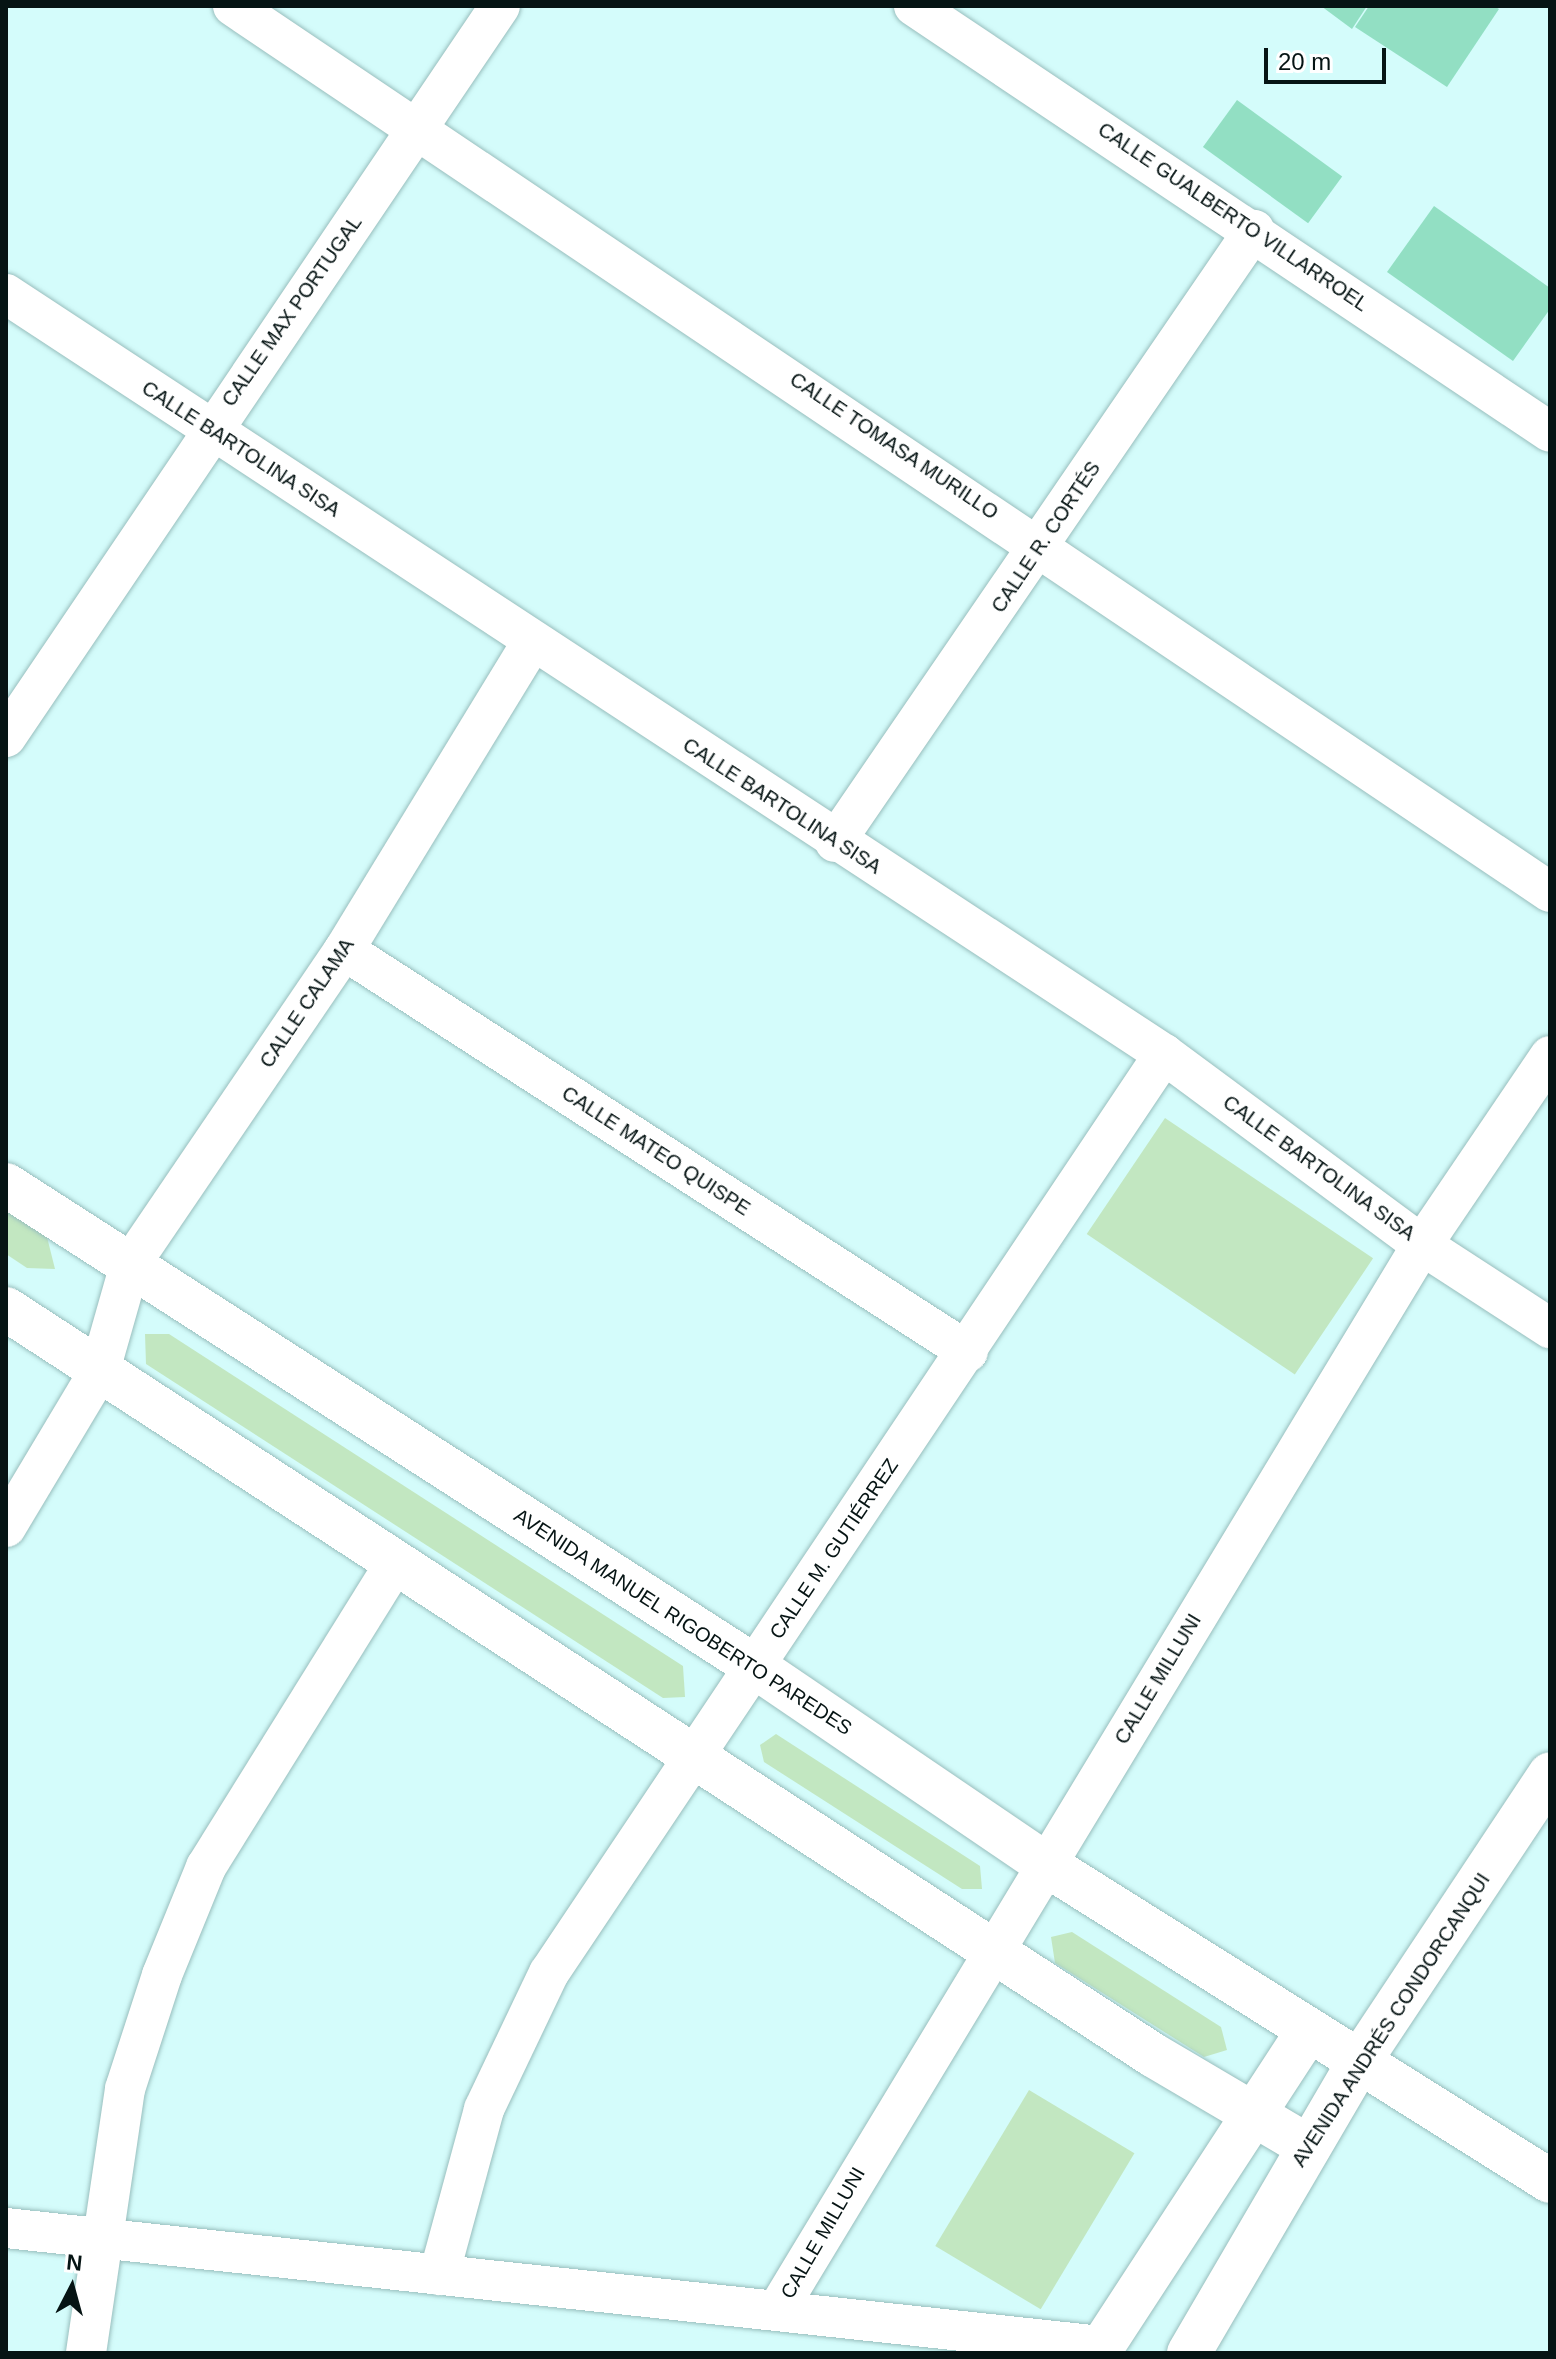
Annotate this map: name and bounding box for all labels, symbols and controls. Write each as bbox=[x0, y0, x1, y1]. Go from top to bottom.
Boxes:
scale bar bbox=[1268, 32, 1390, 82]
text: 20 m bbox=[1278, 48, 1331, 75]
street label: CALLE GUALBERTO VILLARROEL bbox=[1093, 117, 1373, 317]
street label: CALLE MAX PORTUGAL bbox=[217, 211, 367, 411]
street label: CALLE TOMASA MURILLO bbox=[785, 367, 1003, 525]
street label: CALLE BARTOLINA SISA bbox=[137, 376, 345, 522]
street label: CALLE R. CORTÉS bbox=[986, 457, 1106, 617]
street label: CALLE BARTOLINA SISA bbox=[678, 733, 886, 879]
street label: CALLE CALAMA bbox=[255, 934, 359, 1072]
street label: CALLE MATEO QUISPE bbox=[557, 1081, 755, 1221]
street label: CALLE BARTOLINA SISA bbox=[1218, 1090, 1420, 1246]
street label: CALLE M. GUTIÉRREZ bbox=[765, 1454, 903, 1644]
street label: AVENIDA MANUEL RIGOBERTO PAREDES bbox=[509, 1503, 857, 1741]
street label: CALLE MILLUNI bbox=[1110, 1609, 1206, 1749]
street label: AVENIDA ANDRÉS CONDORCANQUI bbox=[1286, 1868, 1496, 2172]
street label: CALLE MILLUNI bbox=[776, 2163, 870, 2303]
north arrow bbox=[32, 2247, 112, 2327]
text: N bbox=[65, 2249, 84, 2276]

